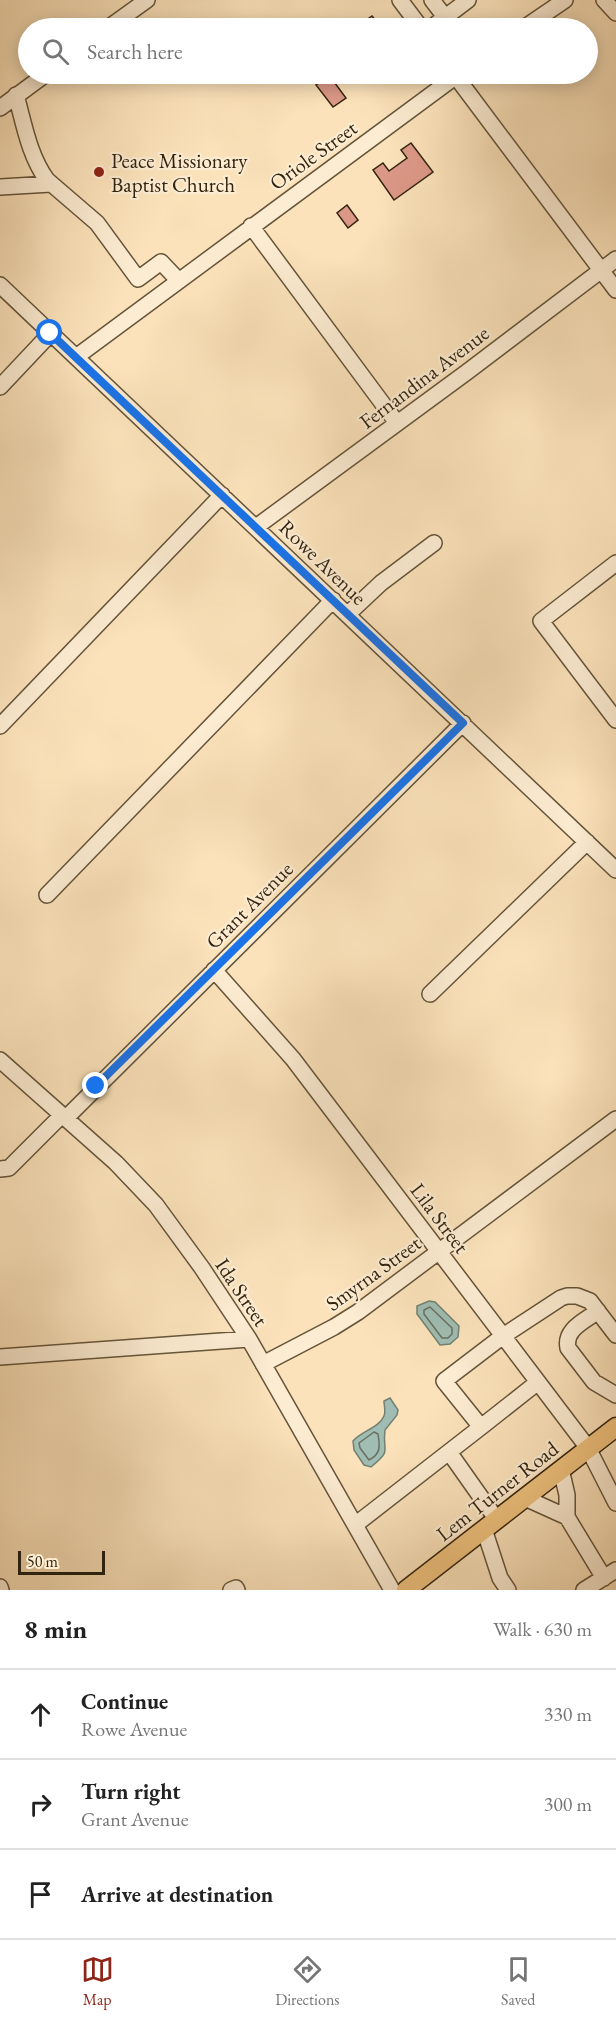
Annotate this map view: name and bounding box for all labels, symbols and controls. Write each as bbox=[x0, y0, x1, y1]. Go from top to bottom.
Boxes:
search box bbox=[18, 18, 598, 84]
icon: search bbox=[39, 35, 72, 68]
text: Search here bbox=[87, 37, 182, 66]
street label: Oriole Street bbox=[264, 114, 362, 196]
place label: Peace Missionary Baptist Church bbox=[111, 147, 248, 198]
marker: Peace Missionary Baptist Church bbox=[92, 165, 106, 179]
route start bbox=[36, 319, 62, 345]
street label: Fernandina Avenue bbox=[354, 319, 494, 435]
street label: Rowe Avenue bbox=[273, 514, 373, 610]
street label: Grant Avenue bbox=[200, 856, 298, 954]
route end bbox=[82, 1072, 108, 1098]
street label: Lila Street bbox=[405, 1177, 475, 1259]
street label: Smyrna Street bbox=[320, 1229, 426, 1317]
street label: Ida Street bbox=[209, 1253, 275, 1332]
street label: Lem Turner Road bbox=[431, 1435, 564, 1547]
scale bar bbox=[18, 1548, 105, 1576]
text: 50 m bbox=[27, 1551, 58, 1572]
text: 8 min bbox=[24, 1612, 87, 1646]
text: Walk · 630 m bbox=[493, 1616, 592, 1642]
text: Continue bbox=[81, 1687, 168, 1716]
icon: ahead bbox=[24, 1698, 57, 1731]
text: 330 m bbox=[544, 1701, 592, 1727]
text: Rowe Avenue bbox=[81, 1716, 187, 1742]
text: Turn right bbox=[81, 1777, 180, 1806]
icon: right bbox=[24, 1788, 57, 1821]
text: 300 m bbox=[544, 1791, 592, 1817]
text: Grant Avenue bbox=[81, 1806, 188, 1832]
icon: arrive bbox=[24, 1878, 57, 1911]
text: Arrive at destination bbox=[81, 1880, 273, 1909]
tab: Map bbox=[81, 1953, 114, 2010]
tab: Directions bbox=[275, 1953, 340, 2010]
tab: Saved bbox=[501, 1953, 535, 2010]

